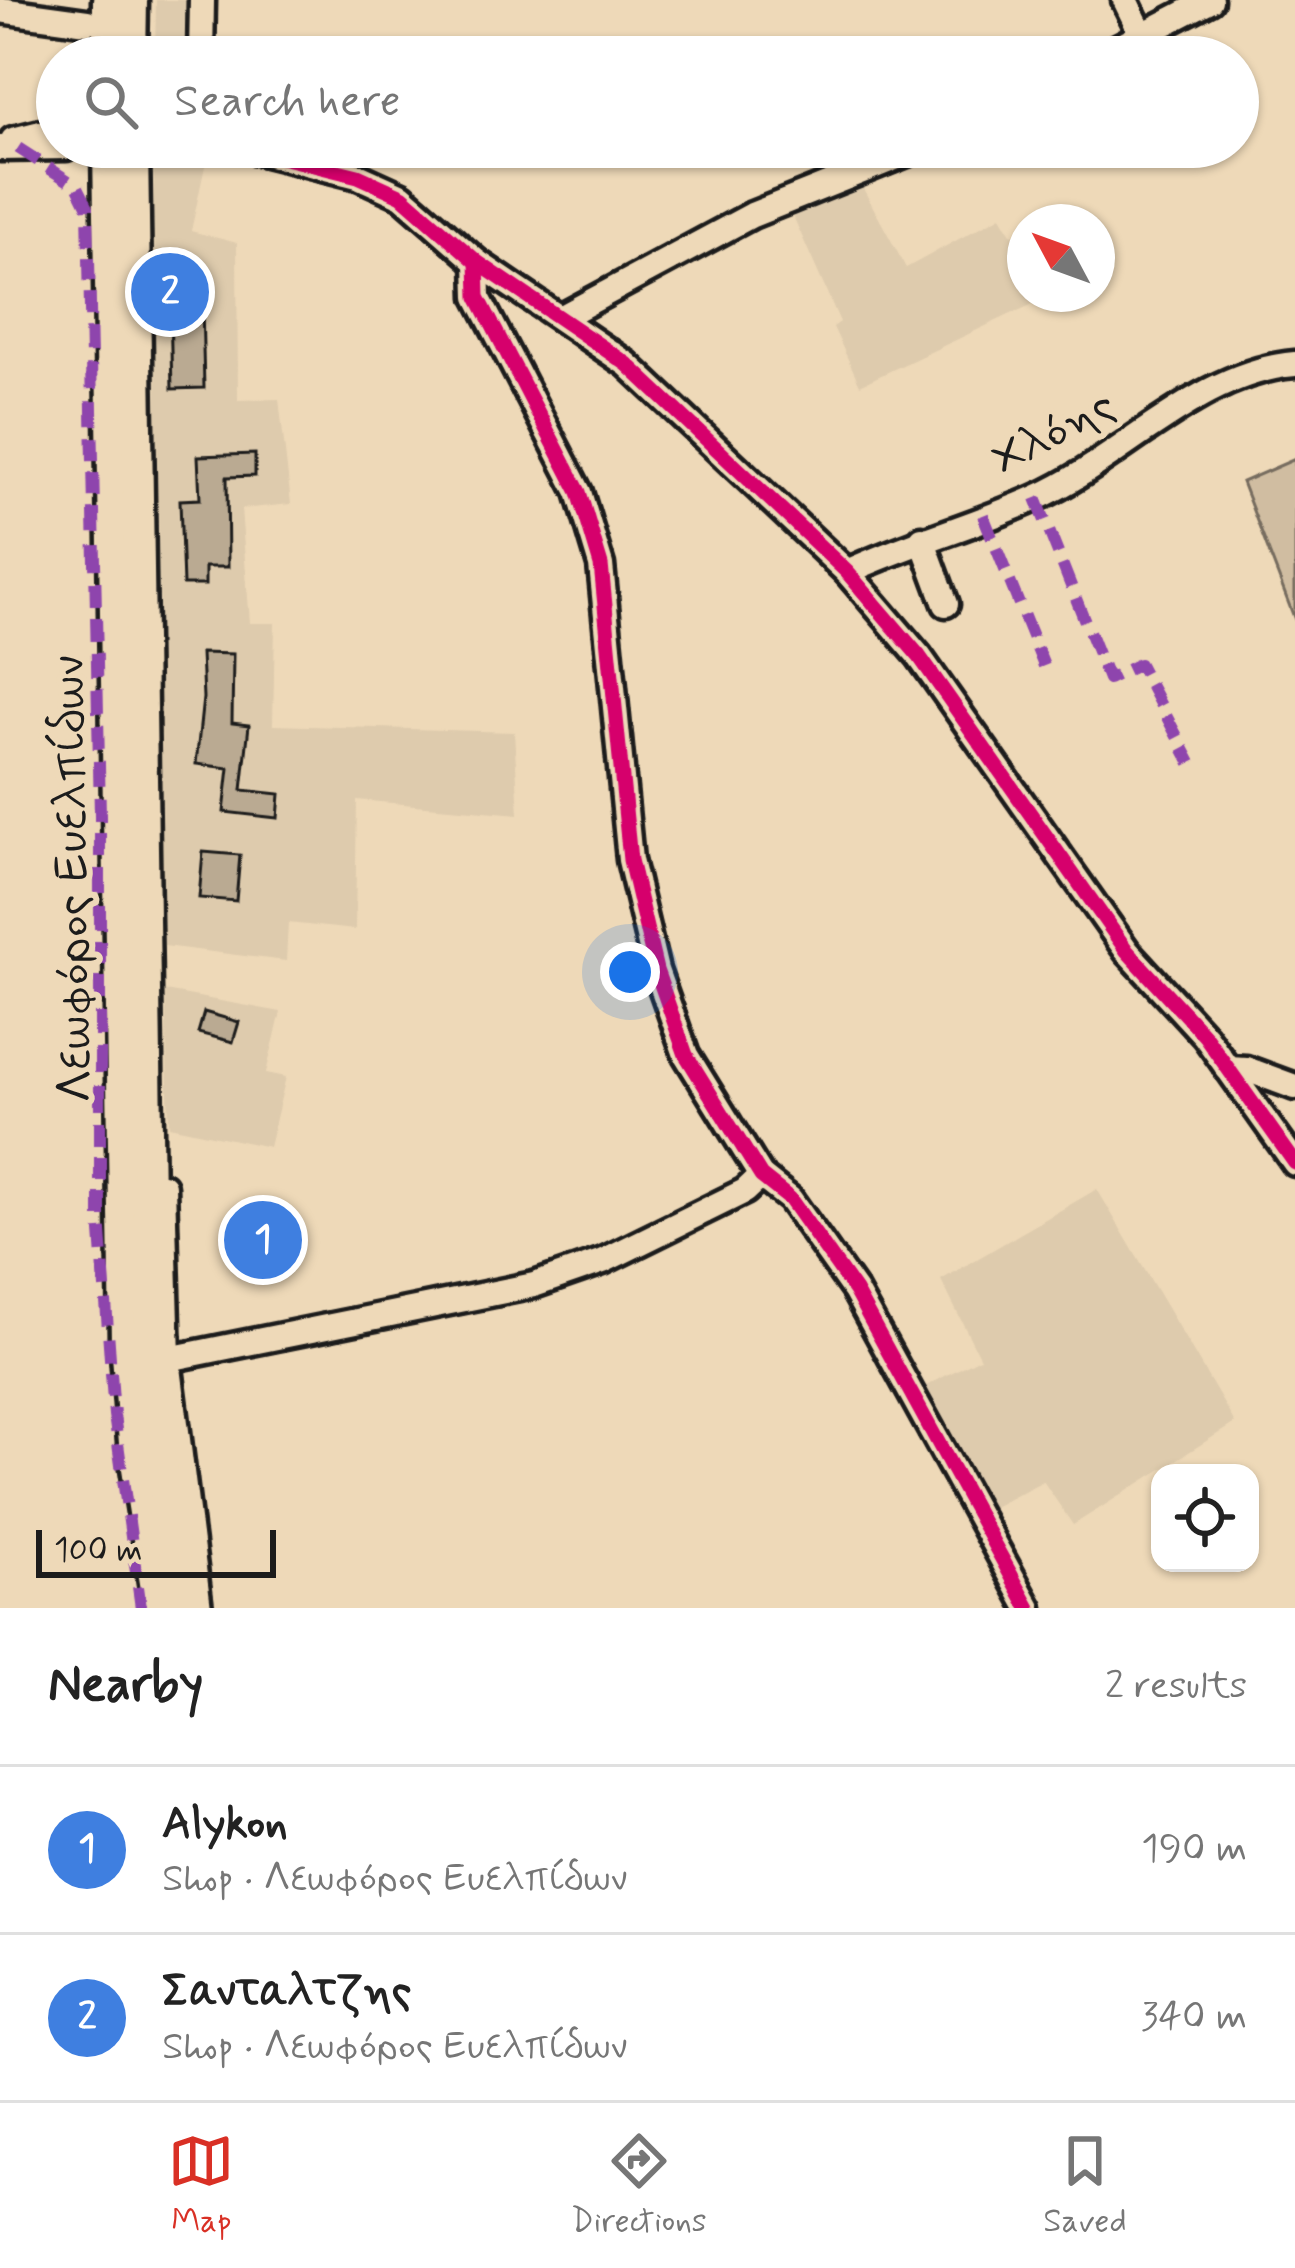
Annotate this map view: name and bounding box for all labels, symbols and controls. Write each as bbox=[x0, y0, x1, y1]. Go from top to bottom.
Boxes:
search box bbox=[36, 36, 1259, 168]
icon: search bbox=[78, 69, 144, 135]
text: Search here bbox=[174, 73, 401, 132]
north arrow bbox=[1007, 204, 1115, 312]
pin: 2 bbox=[131, 247, 209, 337]
street label: Χλόης bbox=[981, 374, 1127, 492]
street label: Λεωφόρος Ευελπίδων bbox=[38, 655, 108, 1103]
your location bbox=[600, 942, 660, 1002]
pin: 1 bbox=[224, 1195, 302, 1285]
map controls bbox=[1151, 1464, 1259, 1572]
button: locate bbox=[1151, 1464, 1259, 1572]
scale bar bbox=[36, 1524, 276, 1577]
text: 100 m bbox=[54, 1529, 143, 1573]
text: Nearby bbox=[48, 1653, 203, 1719]
text: 2 results bbox=[1105, 1661, 1247, 1712]
text: Alykon bbox=[162, 1795, 288, 1854]
text: 1 bbox=[78, 1824, 96, 1875]
text: 190 m bbox=[1141, 1824, 1247, 1875]
text: Shop · Λεωφόρος Ευελπίδων bbox=[162, 1854, 627, 1905]
text: Σανταλτζης bbox=[162, 1963, 412, 2022]
text: 2 bbox=[77, 1992, 97, 2043]
text: 340 m bbox=[1141, 1992, 1247, 2043]
text: Shop · Λεωφόρος Ευελπίδων bbox=[162, 2022, 627, 2073]
tab: Map bbox=[168, 2128, 234, 2244]
tab: Directions bbox=[571, 2128, 707, 2244]
tab: Saved bbox=[1043, 2128, 1127, 2244]

